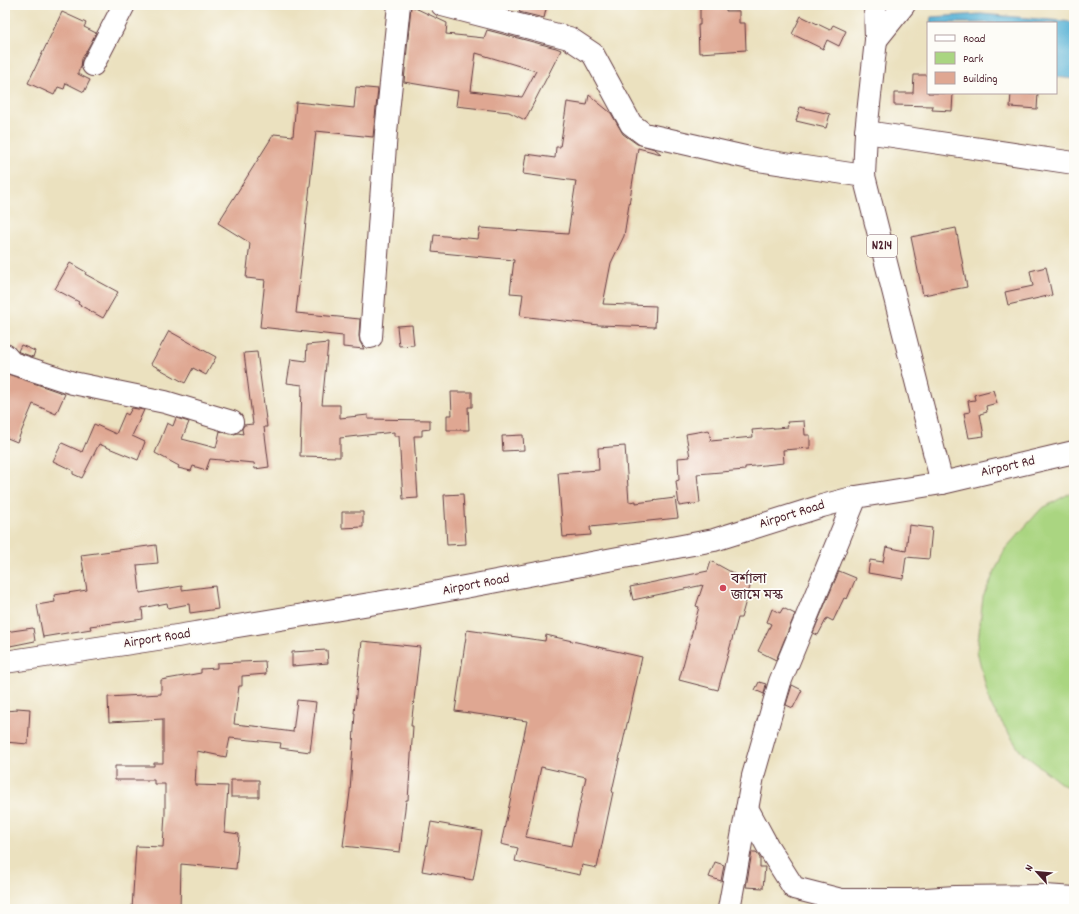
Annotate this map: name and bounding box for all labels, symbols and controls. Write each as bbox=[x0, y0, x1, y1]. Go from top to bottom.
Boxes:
legend bbox=[927, 22, 1057, 94]
text: Road bbox=[963, 31, 985, 48]
text: Park bbox=[963, 51, 984, 68]
text: Building bbox=[963, 71, 998, 88]
road number: N214 bbox=[867, 235, 897, 257]
street label: Airport Rd bbox=[979, 451, 1037, 483]
street label: Airport Road bbox=[757, 496, 827, 534]
street label: Airport Road bbox=[441, 569, 511, 601]
place label: বর্শালা জামে মস্ক bbox=[730, 569, 783, 606]
marker: বর্শালা জামে মস্ক bbox=[718, 583, 728, 593]
street label: Airport Road bbox=[122, 624, 192, 654]
north arrow bbox=[1017, 852, 1057, 892]
text: N bbox=[1022, 862, 1038, 874]

